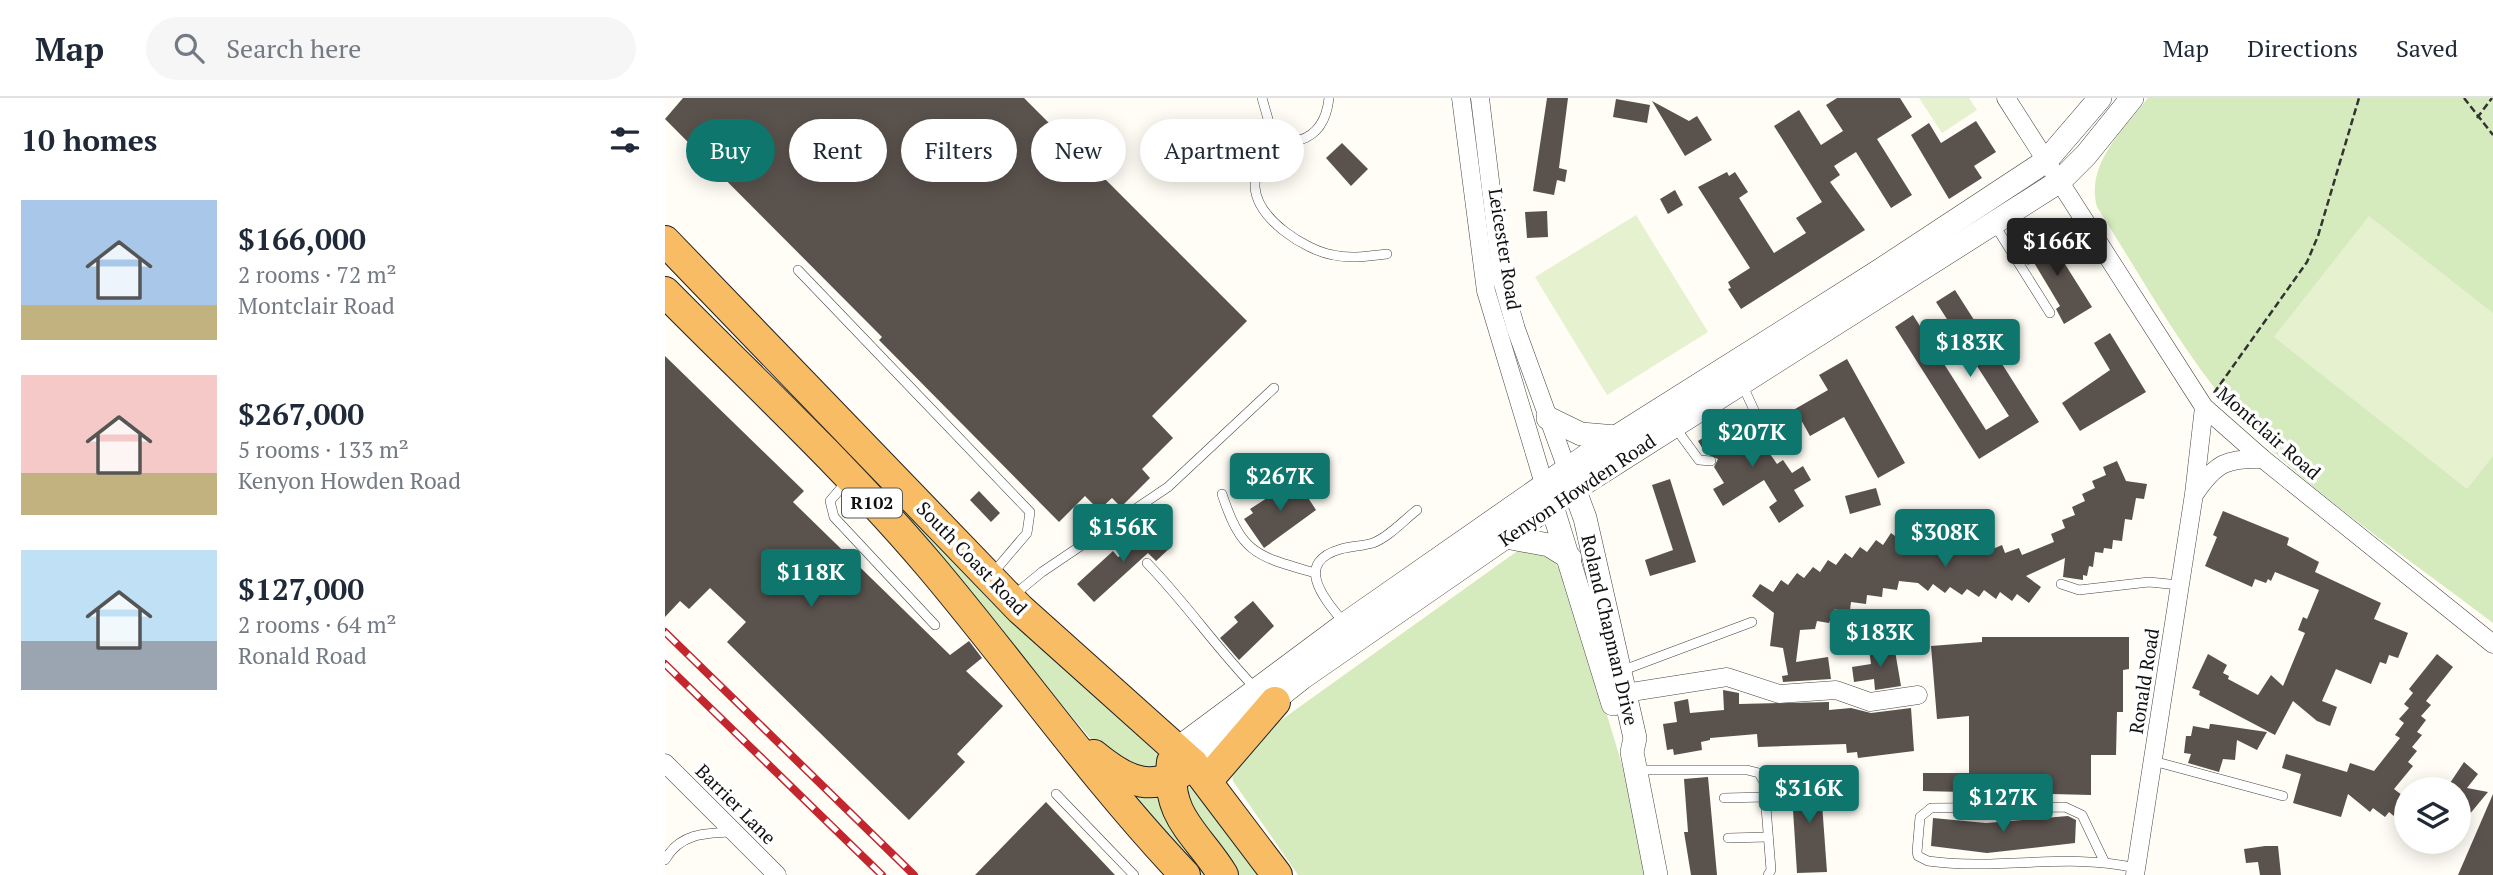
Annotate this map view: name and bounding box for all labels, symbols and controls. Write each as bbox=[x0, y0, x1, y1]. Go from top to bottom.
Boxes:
search box bbox=[146, 17, 636, 80]
text: Map bbox=[35, 27, 104, 70]
icon: search bbox=[170, 29, 208, 67]
text: Search here bbox=[226, 31, 361, 65]
text: Map bbox=[2163, 32, 2209, 64]
text: Directions bbox=[2247, 32, 2358, 64]
text: Saved bbox=[2396, 32, 2458, 64]
chip: Buy bbox=[686, 119, 775, 182]
chip: Rent bbox=[789, 119, 887, 182]
chip: Filters bbox=[901, 119, 1017, 182]
chip: New bbox=[1031, 119, 1126, 182]
chip: Apartment bbox=[1140, 119, 1304, 182]
text: 10 homes bbox=[21, 120, 157, 160]
icon: filters bbox=[606, 121, 644, 159]
street label: Leicester Road bbox=[1484, 186, 1528, 312]
pin: $166K bbox=[2008, 218, 2106, 278]
text: $166,000 bbox=[238, 219, 366, 259]
text: $166K bbox=[2023, 225, 2091, 256]
icon: home bbox=[77, 228, 161, 312]
text: 2 rooms · 72 m² bbox=[238, 259, 397, 290]
text: Montclair Road bbox=[238, 290, 395, 321]
pin: $183K bbox=[1921, 320, 2019, 379]
text: $183K bbox=[1936, 326, 2004, 357]
street label: Montclair Road bbox=[2212, 381, 2327, 485]
text: $267,000 bbox=[238, 394, 364, 434]
icon: home bbox=[77, 403, 161, 487]
pin: $207K bbox=[1703, 410, 1801, 469]
text: $207K bbox=[1718, 416, 1786, 447]
street label: Kenyon Howden Road bbox=[1493, 427, 1660, 551]
text: 5 rooms · 133 m² bbox=[238, 434, 409, 465]
pin: $267K bbox=[1231, 454, 1329, 513]
text: $267K bbox=[1246, 460, 1314, 491]
text: Kenyon Howden Road bbox=[238, 465, 461, 496]
road number: R102 bbox=[842, 488, 902, 517]
street label: South Coast Road bbox=[912, 496, 1033, 620]
pin: $156K bbox=[1074, 504, 1172, 564]
pin: $308K bbox=[1896, 510, 1994, 569]
text: $156K bbox=[1089, 511, 1157, 542]
text: $308K bbox=[1911, 516, 1979, 547]
street label: Roland Chapman Drive bbox=[1576, 532, 1645, 728]
pin: $118K bbox=[762, 550, 860, 609]
text: $118K bbox=[777, 556, 845, 587]
text: $127,000 bbox=[238, 569, 364, 609]
icon: home bbox=[77, 578, 161, 662]
text: 2 rooms · 64 m² bbox=[238, 609, 397, 640]
pin: $183K bbox=[1831, 610, 1929, 669]
text: $183K bbox=[1846, 616, 1914, 647]
street label: Ronald Road bbox=[2123, 626, 2164, 735]
text: Ronald Road bbox=[238, 640, 367, 671]
street label: Barrier Lane bbox=[691, 758, 782, 849]
pin: $316K bbox=[1760, 766, 1858, 825]
text: $316K bbox=[1775, 772, 1843, 803]
pin: $127K bbox=[1954, 774, 2052, 834]
map controls bbox=[2394, 777, 2471, 854]
button: layers bbox=[2394, 777, 2471, 854]
text: $127K bbox=[1969, 781, 2037, 812]

